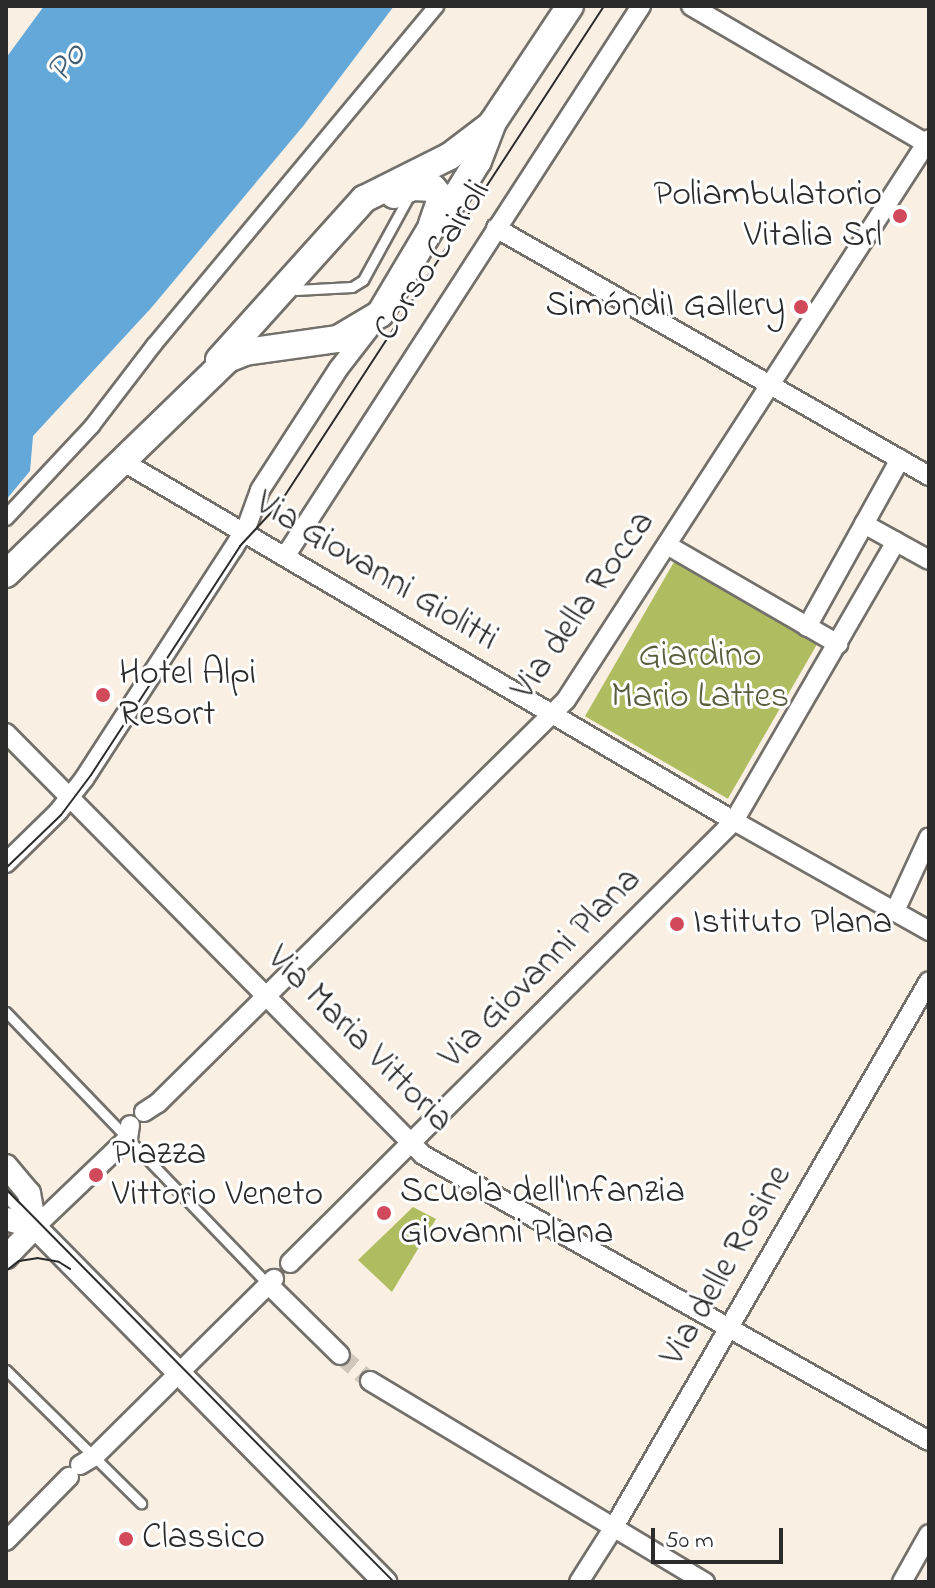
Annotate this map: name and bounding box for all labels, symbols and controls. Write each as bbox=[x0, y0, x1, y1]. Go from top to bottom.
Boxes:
water label: Po bbox=[38, 34, 98, 94]
street label: Corso Cairoli bbox=[365, 173, 501, 349]
place label: Poliambulatorio Vitalia Srl bbox=[654, 173, 882, 258]
marker: Poliambulatorio Vitalia Srl bbox=[889, 205, 911, 227]
place label: SimóndiI Gallery bbox=[545, 285, 785, 329]
marker: SimóndiI Gallery bbox=[792, 298, 810, 316]
street label: Via Giovanni Giolitti bbox=[247, 483, 505, 661]
street label: Via della Rocca bbox=[503, 503, 665, 709]
park label: Giardino Mario Lattes bbox=[611, 634, 789, 719]
place label: Hotel Alpi Resort bbox=[119, 652, 256, 737]
marker: Hotel Alpi Resort bbox=[94, 686, 112, 704]
street label: Via Giovanni Plana bbox=[431, 859, 651, 1079]
place label: Istituto Plana bbox=[693, 902, 892, 946]
marker: Istituto Plana bbox=[668, 915, 686, 933]
street label: Via Maria Vittoria bbox=[257, 938, 461, 1142]
place label: Piazza Vittorio Veneto bbox=[112, 1132, 323, 1217]
street label: Via delle Rosine bbox=[652, 1158, 802, 1374]
marker: Piazza Vittorio Veneto bbox=[87, 1166, 105, 1184]
place label: Scuola dell'Infanzia Giovanni Plana bbox=[400, 1170, 685, 1255]
marker: Scuola dell'Infanzia Giovanni Plana bbox=[375, 1204, 393, 1222]
scale bar bbox=[655, 1512, 787, 1562]
place label: Classico bbox=[142, 1517, 265, 1561]
text: 50 m bbox=[665, 1524, 714, 1559]
marker: Classico bbox=[117, 1530, 135, 1548]

